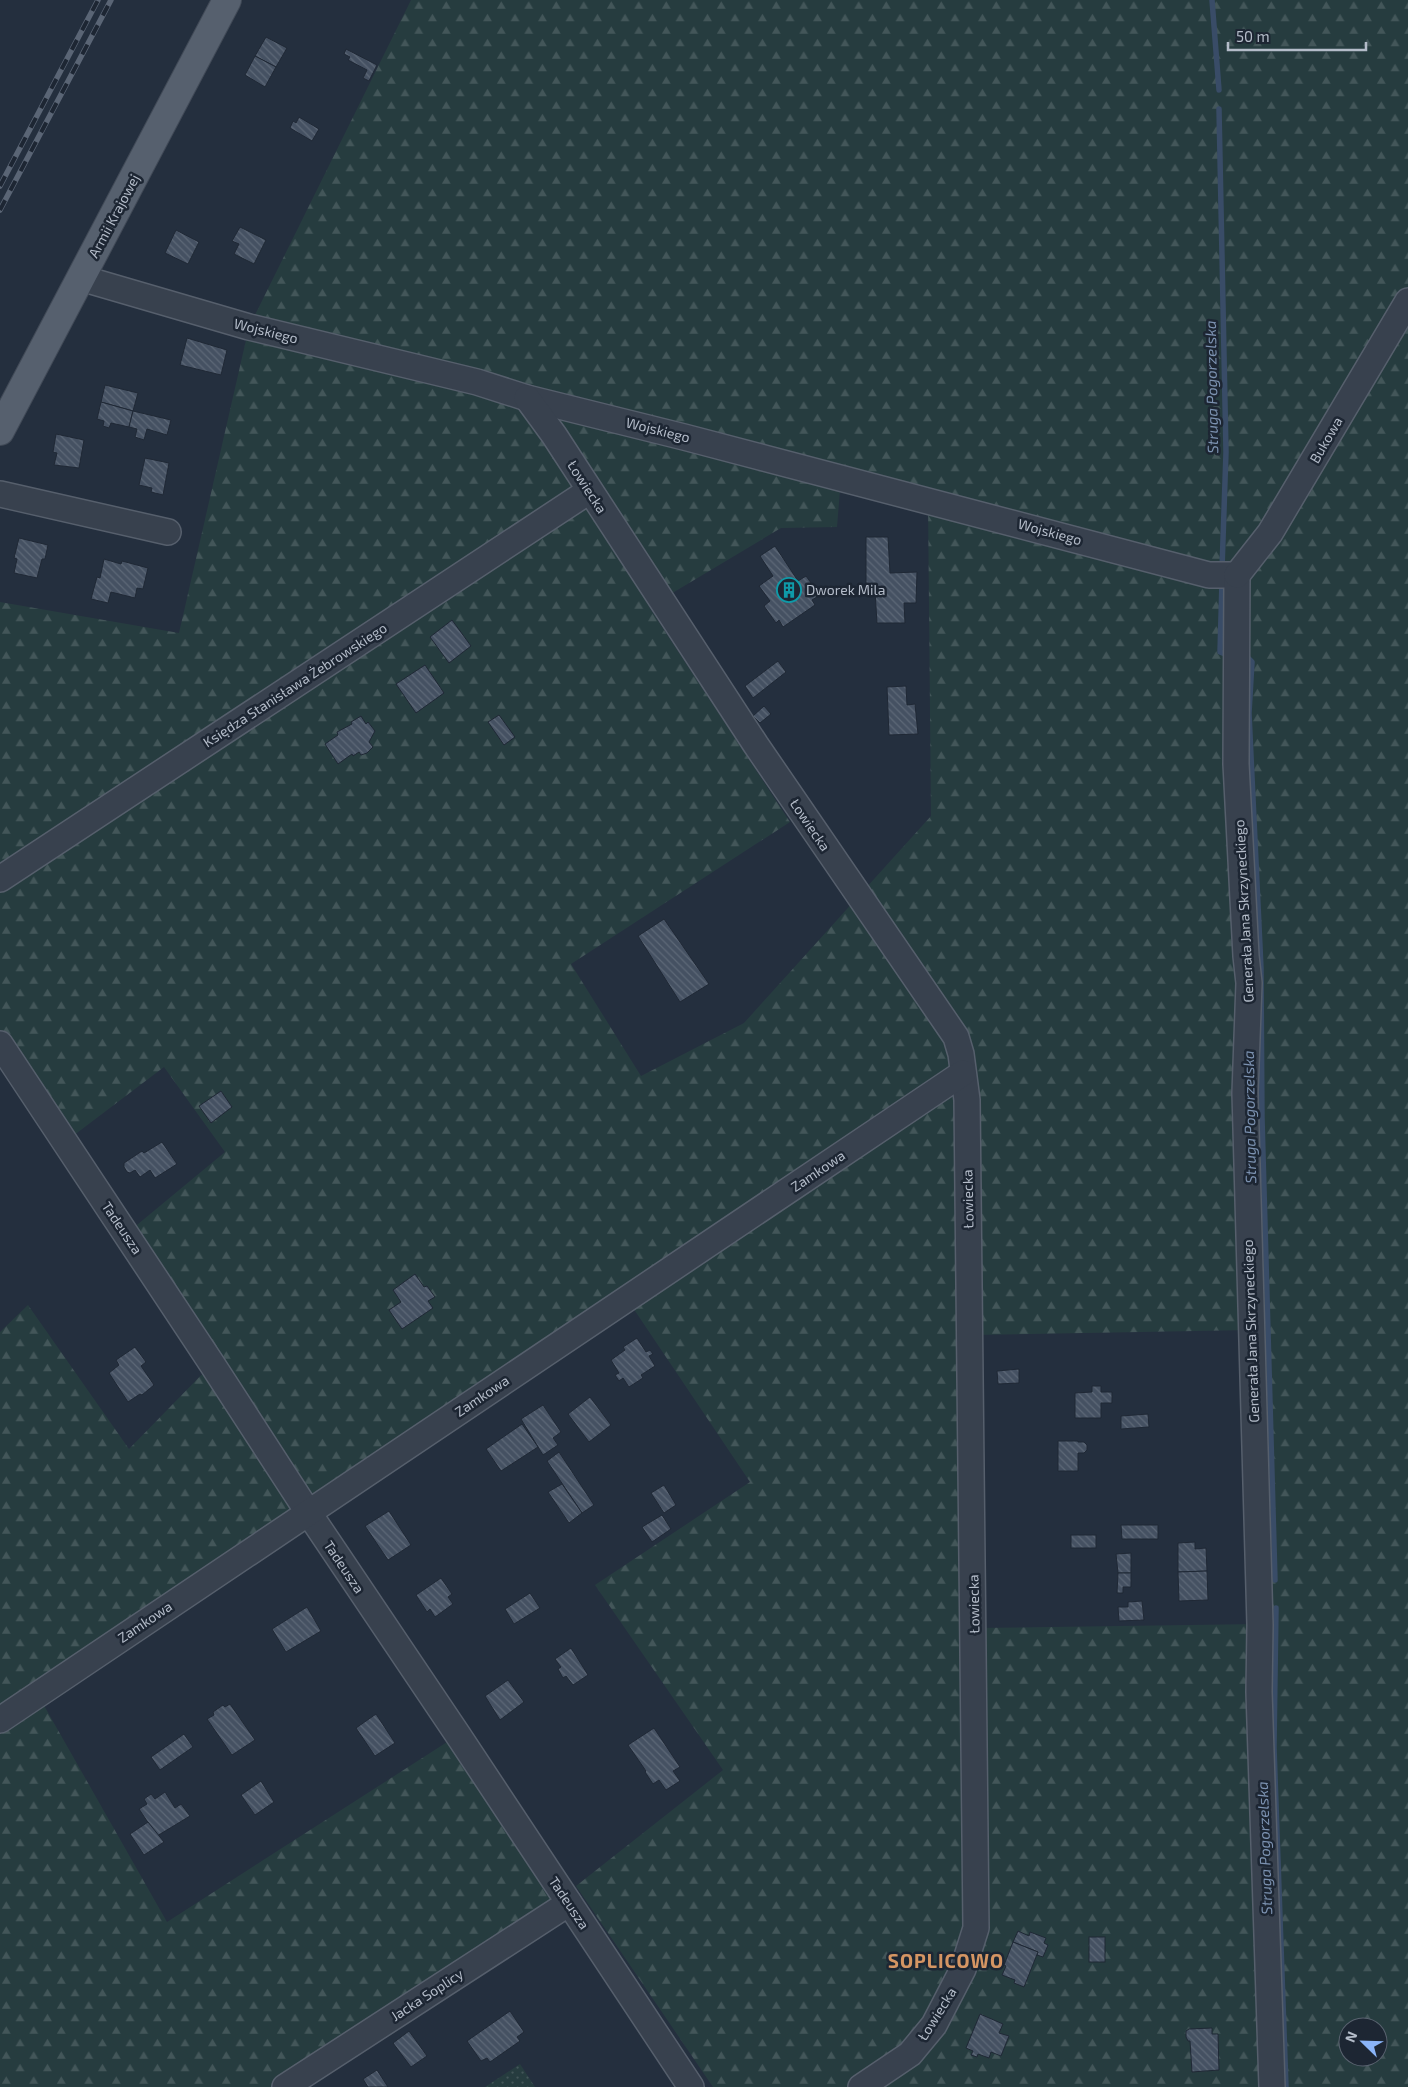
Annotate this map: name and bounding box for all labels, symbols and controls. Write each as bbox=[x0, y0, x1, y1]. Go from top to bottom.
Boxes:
scale bar bbox=[1228, 20, 1366, 52]
text: 50 m bbox=[1236, 27, 1270, 45]
street label: Armii Krajowej bbox=[84, 171, 143, 260]
street label: Wojskiego bbox=[232, 314, 300, 347]
water label: Struga Pogorzelska bbox=[1201, 320, 1221, 454]
street label: Wojskiego bbox=[624, 413, 692, 446]
street label: Bukowa bbox=[1306, 414, 1346, 466]
street label: Łowiecka bbox=[564, 457, 611, 516]
street label: Wojskiego bbox=[1016, 515, 1084, 548]
building icon: Dworek Mila bbox=[776, 577, 802, 603]
place label: Dworek Mila bbox=[806, 581, 885, 598]
street label: Księdza Stanisława Żebrowskiego bbox=[200, 619, 390, 750]
street label: Łowiecka bbox=[787, 795, 834, 854]
street label: Generała Jana Skrzyneckiego bbox=[1230, 819, 1257, 1003]
water label: Struga Pogorzelska bbox=[1239, 1050, 1259, 1184]
street label: Zamkowa bbox=[787, 1146, 848, 1195]
street label: Łowiecka bbox=[958, 1169, 977, 1229]
street label: Tadeusza bbox=[99, 1198, 146, 1257]
street label: Generała Jana Skrzyneckiego bbox=[1239, 1239, 1262, 1423]
street label: Zamkowa bbox=[451, 1371, 512, 1420]
street label: Tadeusza bbox=[321, 1537, 368, 1596]
street label: Łowiecka bbox=[964, 1574, 983, 1634]
street label: Zamkowa bbox=[114, 1597, 175, 1646]
water label: Struga Pogorzelska bbox=[1253, 1781, 1275, 1915]
street label: Tadeusza bbox=[546, 1873, 593, 1932]
district label: SOPLICOWO bbox=[888, 1949, 1004, 1972]
street label: Jacka Soplicy bbox=[387, 1965, 467, 2024]
street label: Łowiecka bbox=[914, 1984, 960, 2043]
north arrow bbox=[1338, 2017, 1388, 2067]
text: N bbox=[1341, 2029, 1360, 2045]

